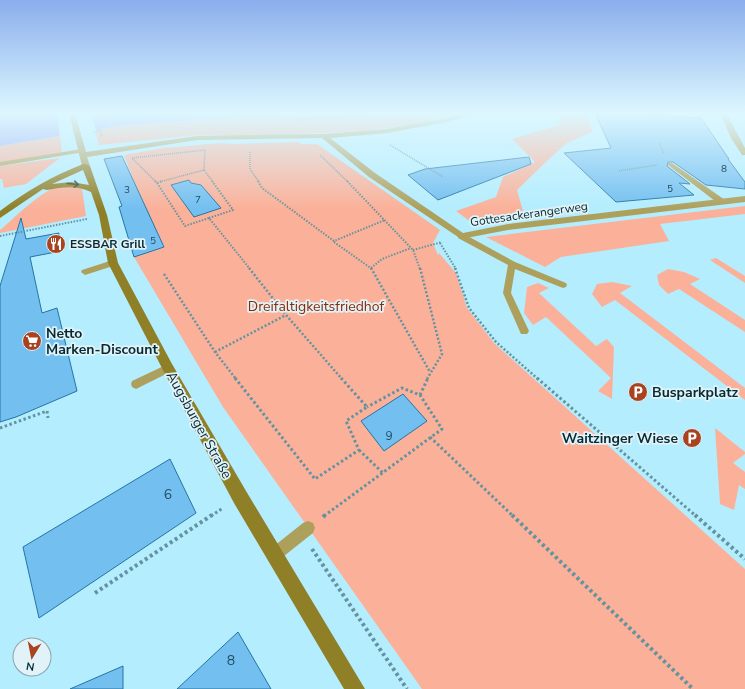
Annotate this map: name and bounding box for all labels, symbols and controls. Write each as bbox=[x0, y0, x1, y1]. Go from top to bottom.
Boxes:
house number: 8 bbox=[721, 162, 727, 176]
one-way arrow bbox=[66, 181, 79, 188]
house number: 5 bbox=[667, 182, 673, 196]
house number: 3 bbox=[124, 183, 130, 197]
house number: 7 bbox=[195, 193, 201, 207]
street label: Gottesackerangerweg bbox=[469, 198, 589, 230]
restaurant icon: ESSBAR Grill bbox=[45, 233, 67, 255]
house number: 5 bbox=[150, 234, 156, 248]
place label: ESSBAR Grill bbox=[70, 236, 145, 252]
park label: Dreifaltigkeitsfriedhof bbox=[248, 297, 385, 316]
place label: Netto Marken-Discount bbox=[46, 324, 158, 359]
supermarket icon: Netto Marken-Discount bbox=[21, 330, 43, 352]
street label: Augsburger Straße bbox=[162, 368, 236, 482]
parking icon: Busparkplatz bbox=[627, 381, 649, 403]
place label: Busparkplatz bbox=[652, 383, 739, 402]
parking icon: Waitzinger Wiese bbox=[681, 427, 703, 449]
house number: 9 bbox=[385, 428, 393, 444]
place label: Waitzinger Wiese bbox=[562, 429, 678, 448]
house number: 6 bbox=[164, 485, 172, 504]
north arrow bbox=[12, 637, 52, 677]
house number: 8 bbox=[227, 651, 235, 670]
text: N bbox=[25, 658, 36, 674]

